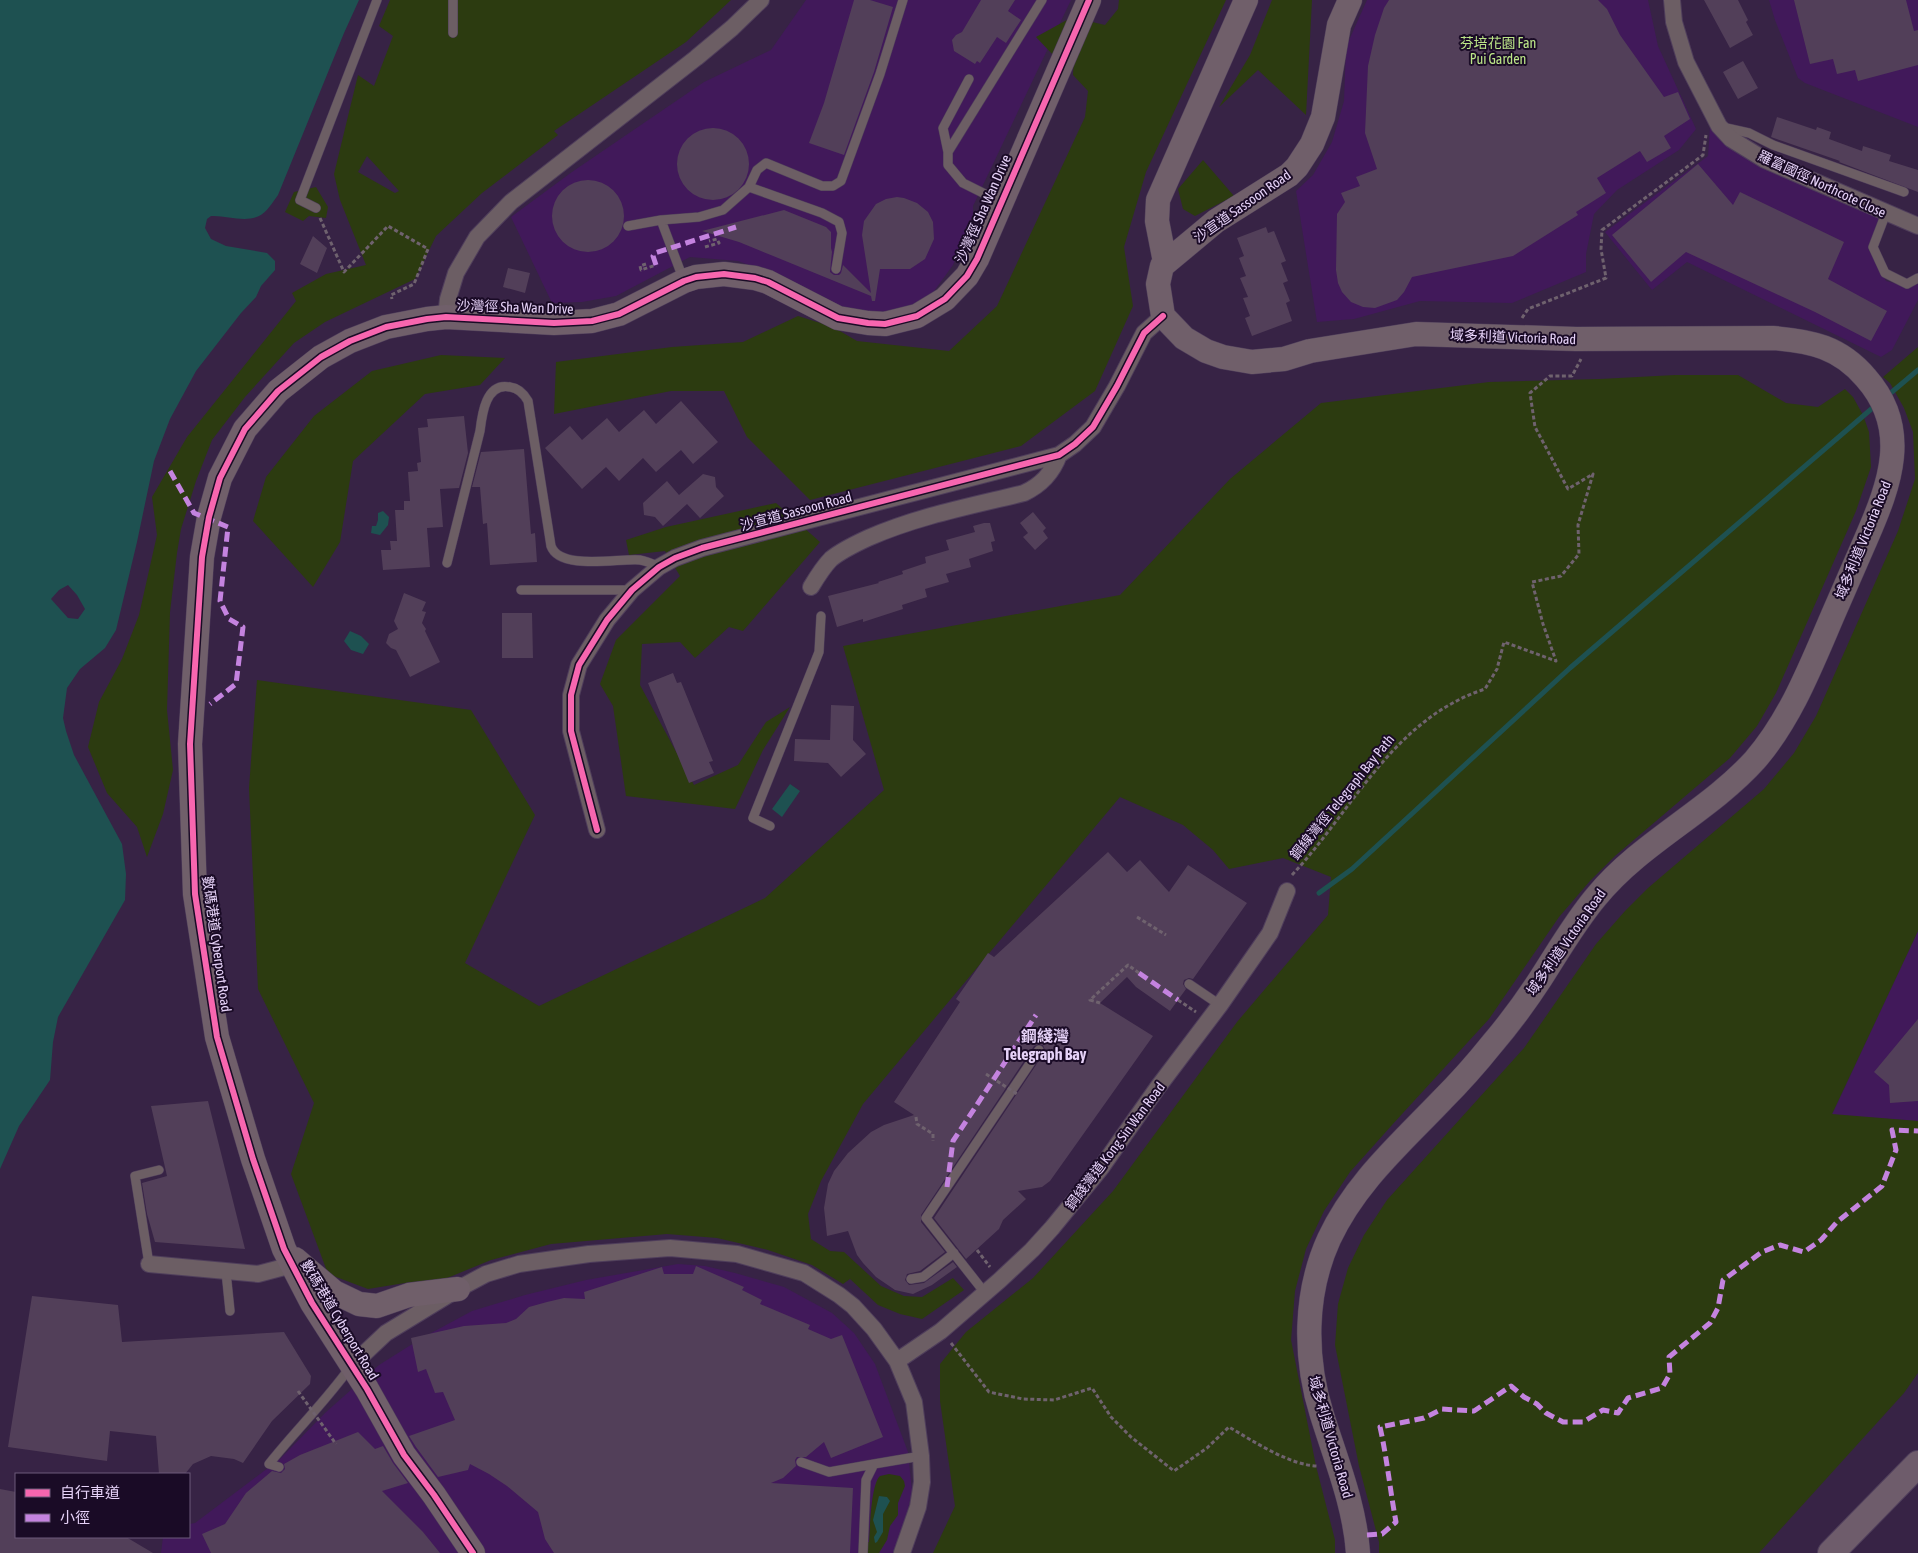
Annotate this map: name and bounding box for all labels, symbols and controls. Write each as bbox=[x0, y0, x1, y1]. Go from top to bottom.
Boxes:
park label: 芬培花園 Fan Pui Garden bbox=[1460, 35, 1536, 67]
street label: 羅富國徑 Northcote Close bbox=[1756, 147, 1888, 221]
street label: 沙灣徑 Sha Wan Drive bbox=[952, 152, 1014, 266]
street label: 沙宣道 Sassoon Road bbox=[1190, 167, 1294, 245]
street label: 沙灣徑 Sha Wan Drive bbox=[456, 297, 574, 317]
street label: 域多利道 Victoria Road bbox=[1450, 327, 1576, 347]
street label: 域多利道 Victoria Road bbox=[1832, 479, 1894, 601]
street label: 沙宣道 Sassoon Road bbox=[738, 488, 854, 534]
street label: 鋼線灣徑 Telegraph Bay Path bbox=[1287, 731, 1397, 863]
street label: 數碼港道 Cyberport Road bbox=[200, 875, 234, 1013]
street label: 域多利道 Victoria Road bbox=[1523, 886, 1609, 998]
district label: 鋼綫灣 Telegraph Bay bbox=[1004, 1027, 1087, 1063]
street label: 鋼綫灣道 Kong Sin Wan Road bbox=[1062, 1079, 1168, 1213]
street label: 數碼港道 Cyberport Road bbox=[298, 1257, 382, 1383]
street label: 域多利道 Victoria Road bbox=[1306, 1374, 1356, 1500]
legend bbox=[15, 1473, 190, 1538]
text: 自行車道 bbox=[60, 1484, 120, 1501]
text: 小徑 bbox=[60, 1509, 90, 1526]

